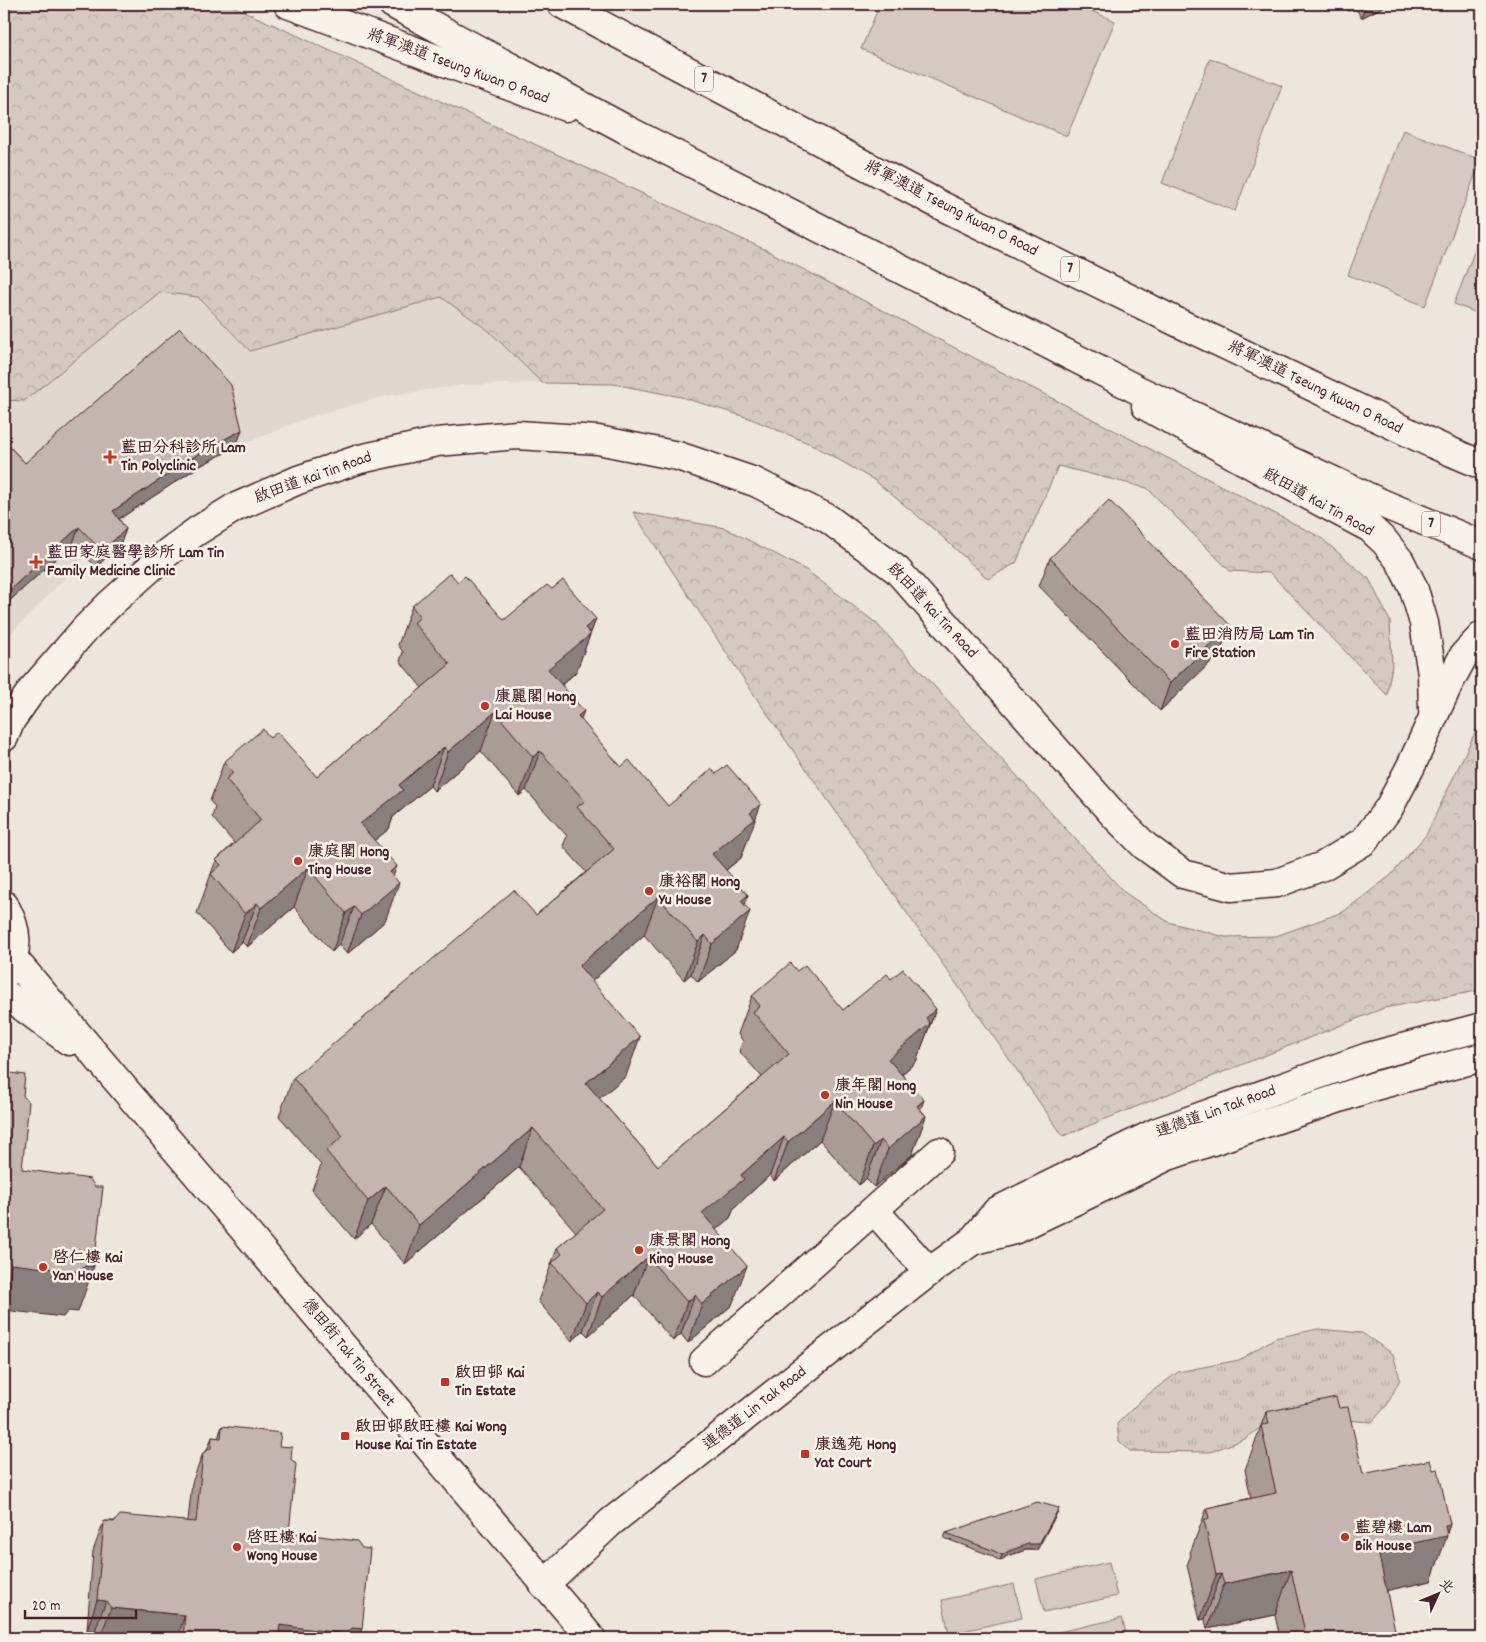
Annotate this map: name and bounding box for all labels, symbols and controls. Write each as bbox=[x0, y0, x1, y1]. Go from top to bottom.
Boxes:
street label: 將軍澳道 Tseung Kwan O Road bbox=[364, 23, 552, 111]
road number: 7 bbox=[695, 66, 713, 92]
street label: 將軍澳道 Tseung Kwan O Road bbox=[860, 155, 1042, 263]
road number: 7 bbox=[1061, 256, 1079, 282]
street label: 將軍澳道 Tseung Kwan O Road bbox=[1224, 336, 1406, 440]
place label: 藍田分科診所 Lam Tin Polyclinic bbox=[121, 437, 246, 478]
street label: 啟田道 Kai Tin Road bbox=[251, 446, 375, 510]
marker: 藍田分科診所 Lam Tin Polyclinic bbox=[103, 450, 117, 464]
street label: 啟田道 Kai Tin Road bbox=[1258, 463, 1378, 543]
road number: 7 bbox=[1422, 512, 1440, 536]
place label: 藍田家庭醫學診所 Lam Tin Family Medicine Clinic bbox=[47, 542, 224, 583]
marker: 藍田家庭醫學診所 Lam Tin Family Medicine Clinic bbox=[29, 555, 43, 569]
street label: 啟田道 Kai Tin Road bbox=[881, 558, 983, 664]
place label: 藍田消防局 Lam Tin Fire Station bbox=[1185, 624, 1314, 665]
marker: 藍田消防局 Lam Tin Fire Station bbox=[1169, 638, 1181, 650]
place label: 康麗閣 Hong Lai House bbox=[495, 686, 576, 727]
marker: 康麗閣 Hong Lai House bbox=[479, 700, 491, 712]
place label: 康庭閣 Hong Ting House bbox=[308, 841, 389, 882]
marker: 康庭閣 Hong Ting House bbox=[292, 855, 304, 867]
place label: 康裕閣 Hong Yu House bbox=[658, 871, 740, 912]
marker: 康裕閣 Hong Yu House bbox=[643, 885, 655, 897]
place label: 康年閣 Hong Nin House bbox=[835, 1075, 916, 1116]
street label: 連德道 Lin Tak Road bbox=[1153, 1080, 1279, 1144]
marker: 康年閣 Hong Nin House bbox=[819, 1089, 831, 1101]
place label: 康景閣 Hong King House bbox=[649, 1230, 730, 1271]
marker: 康景閣 Hong King House bbox=[633, 1244, 645, 1256]
place label: 啓仁樓 Kai Yan House bbox=[52, 1247, 123, 1288]
marker: 啓仁樓 Kai Yan House bbox=[37, 1261, 49, 1273]
street label: 德田街 Tak Tin Street bbox=[296, 1294, 400, 1412]
street label: 連德道 Lin Tak Road bbox=[698, 1361, 812, 1457]
place label: 啟田邨 Kai Tin Estate bbox=[455, 1362, 525, 1403]
marker: 啟田邨 Kai Tin Estate bbox=[439, 1376, 451, 1388]
place label: 啟田邨啟旺樓 Kai Wong House Kai Tin Estate bbox=[355, 1416, 507, 1457]
marker: 啟田邨啟旺樓 Kai Wong House Kai Tin Estate bbox=[339, 1430, 351, 1442]
place label: 康逸苑 Hong Yat Court bbox=[814, 1434, 896, 1475]
marker: 康逸苑 Hong Yat Court bbox=[799, 1448, 811, 1460]
place label: 藍碧樓 Lam Bik House bbox=[1355, 1517, 1432, 1558]
place label: 啓旺樓 Kai Wong House bbox=[247, 1527, 317, 1568]
marker: 藍碧樓 Lam Bik House bbox=[1339, 1531, 1351, 1543]
marker: 啓旺樓 Kai Wong House bbox=[231, 1541, 243, 1553]
north arrow bbox=[1414, 1570, 1464, 1620]
text: 北 bbox=[1434, 1574, 1458, 1598]
scale bar bbox=[25, 1587, 136, 1619]
text: 20 m bbox=[32, 1596, 60, 1618]

